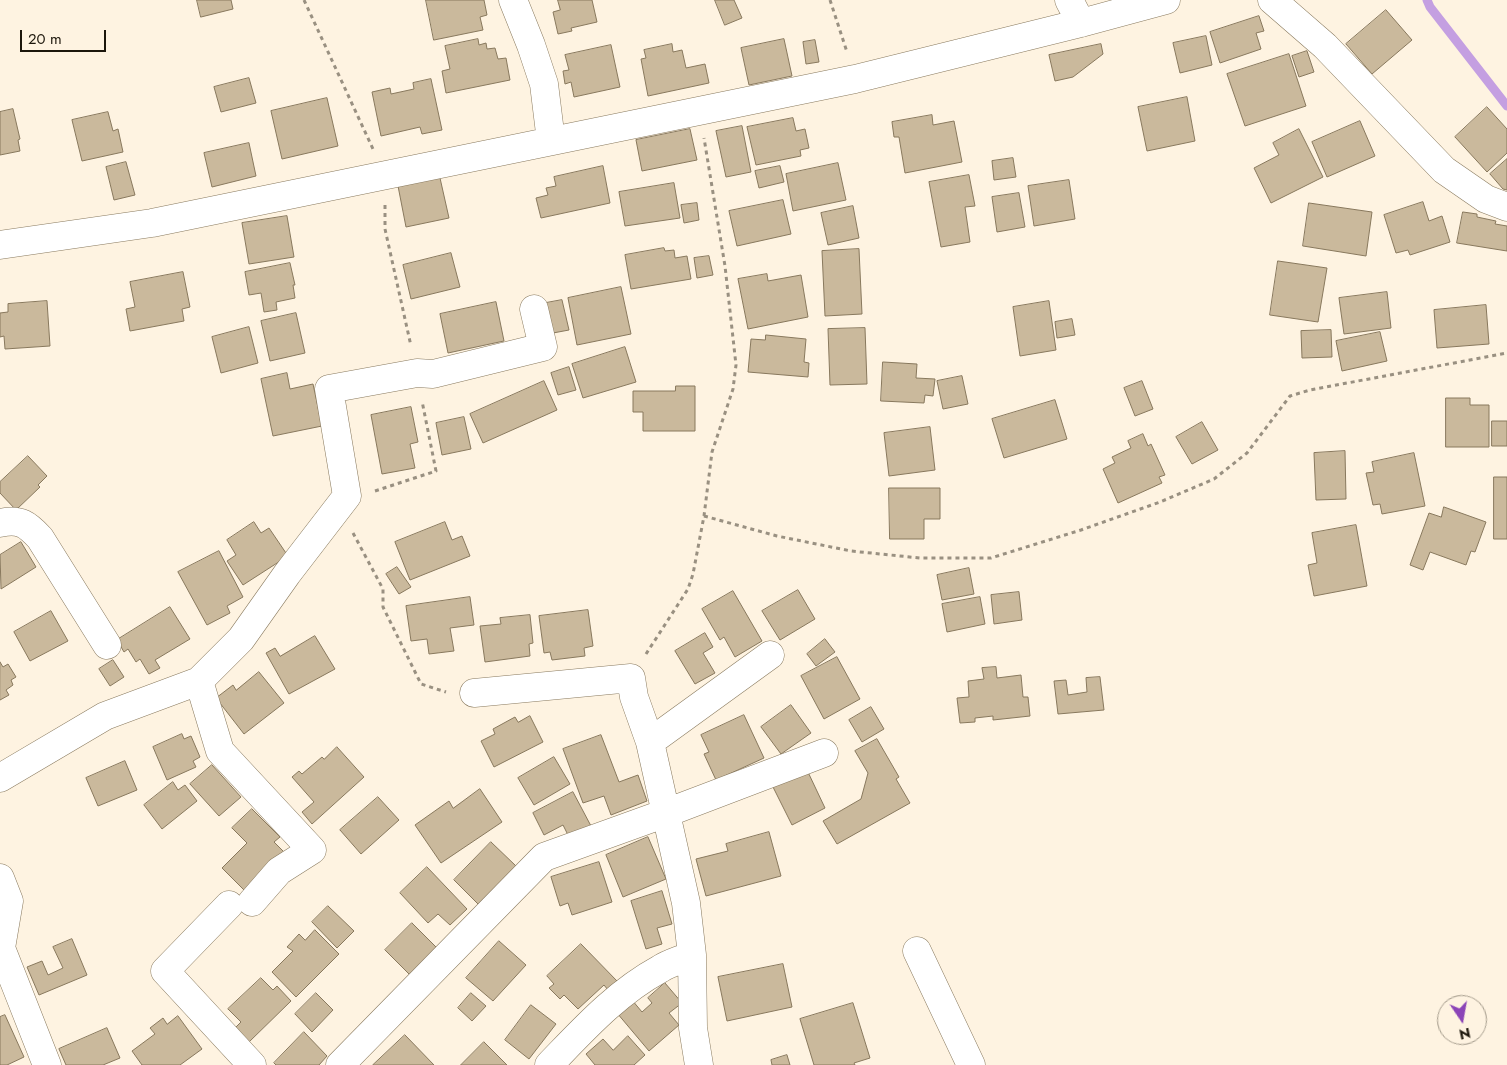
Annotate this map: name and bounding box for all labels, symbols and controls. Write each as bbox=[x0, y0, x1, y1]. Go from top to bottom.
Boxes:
scale bar bbox=[22, 20, 109, 52]
text: 20 m bbox=[28, 28, 62, 50]
north arrow bbox=[1437, 995, 1487, 1045]
text: N bbox=[1457, 1023, 1472, 1045]

